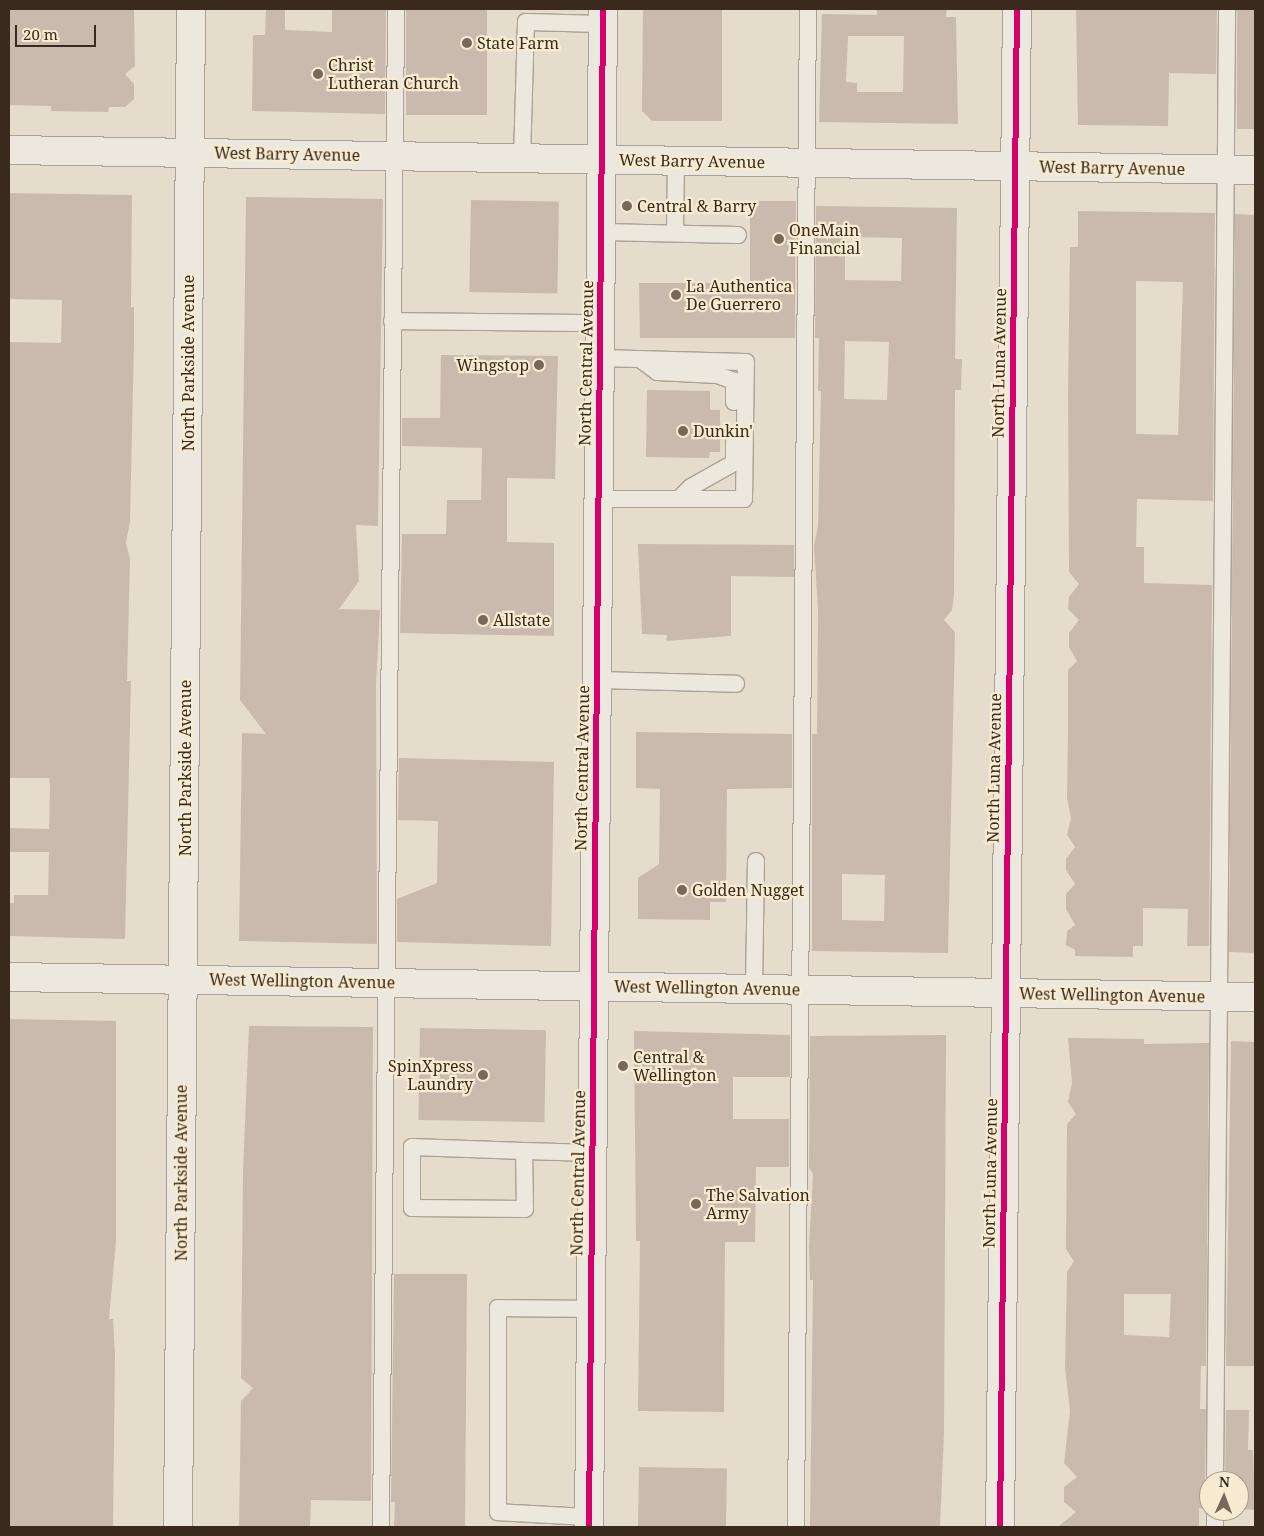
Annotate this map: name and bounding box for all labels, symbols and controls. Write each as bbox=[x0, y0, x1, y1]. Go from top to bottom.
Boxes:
scale bar bbox=[18, 15, 99, 47]
text: 20 m bbox=[23, 24, 58, 44]
place label: State Farm bbox=[477, 33, 559, 53]
marker: State Farm bbox=[461, 37, 473, 49]
place label: Christ Lutheran Church bbox=[328, 55, 459, 93]
marker: Christ Lutheran Church bbox=[312, 68, 324, 80]
street label: West Barry Avenue bbox=[214, 143, 360, 165]
street label: West Barry Avenue bbox=[619, 150, 765, 172]
street label: West Barry Avenue bbox=[1039, 157, 1185, 179]
place label: Central & Barry bbox=[637, 196, 756, 216]
marker: Central & Barry bbox=[621, 200, 633, 212]
place label: OneMain Financial bbox=[789, 220, 860, 258]
marker: OneMain Financial bbox=[773, 233, 785, 245]
street label: North Parkside Avenue bbox=[178, 275, 198, 451]
place label: La Authentica De Guerrero bbox=[686, 276, 793, 314]
street label: North Central Avenue bbox=[575, 280, 597, 446]
street label: North Luna Avenue bbox=[988, 288, 1010, 438]
marker: La Authentica De Guerrero bbox=[670, 289, 682, 301]
place label: Wingstop bbox=[456, 355, 529, 375]
marker: Wingstop bbox=[533, 359, 545, 371]
place label: Dunkin' bbox=[693, 421, 753, 441]
marker: Dunkin' bbox=[677, 425, 689, 437]
place label: Allstate bbox=[493, 610, 550, 630]
marker: Allstate bbox=[477, 614, 489, 626]
street label: North Parkside Avenue bbox=[175, 680, 195, 856]
street label: North Central Avenue bbox=[571, 685, 593, 851]
street label: North Luna Avenue bbox=[983, 693, 1005, 843]
place label: Golden Nugget bbox=[692, 880, 804, 900]
marker: Golden Nugget bbox=[676, 884, 688, 896]
street label: West Wellington Avenue bbox=[209, 970, 395, 992]
street label: West Wellington Avenue bbox=[614, 977, 800, 999]
street label: West Wellington Avenue bbox=[1019, 984, 1205, 1006]
place label: Central & Wellington bbox=[633, 1047, 717, 1085]
place label: SpinXpress Laundry bbox=[388, 1056, 473, 1094]
marker: Central & Wellington bbox=[617, 1060, 629, 1072]
marker: SpinXpress Laundry bbox=[477, 1069, 489, 1081]
street label: North Parkside Avenue bbox=[171, 1085, 191, 1261]
street label: North Central Avenue bbox=[567, 1090, 589, 1256]
street label: North Luna Avenue bbox=[979, 1098, 1001, 1248]
place label: The Salvation Army bbox=[706, 1185, 810, 1223]
marker: The Salvation Army bbox=[690, 1198, 702, 1210]
north arrow bbox=[1199, 1471, 1249, 1521]
text: N bbox=[1219, 1472, 1230, 1491]

